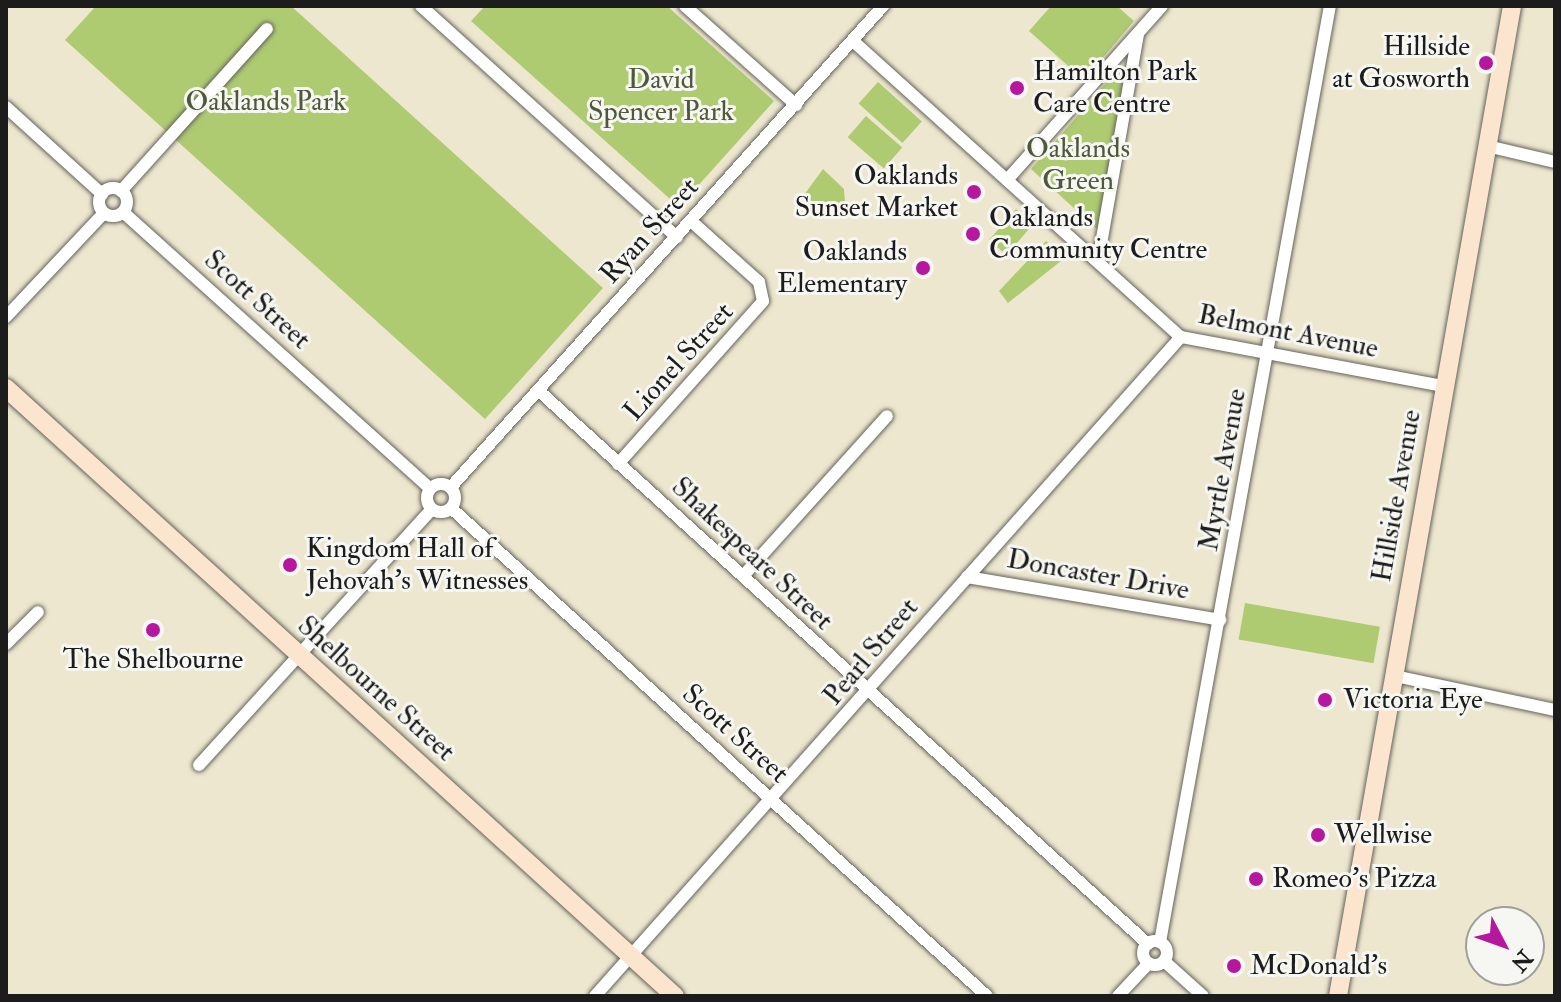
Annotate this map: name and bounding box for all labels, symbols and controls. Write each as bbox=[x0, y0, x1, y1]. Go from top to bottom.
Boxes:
place label: Hillside at Gosworth bbox=[1332, 30, 1470, 96]
marker: Hillside at Gosworth bbox=[1477, 54, 1495, 72]
place label: Hamilton Park Care Centre bbox=[1033, 55, 1197, 121]
park label: David Spencer Park bbox=[588, 63, 734, 129]
marker: Hamilton Park Care Centre bbox=[1008, 79, 1026, 97]
park label: Oaklands Park bbox=[186, 85, 346, 119]
park label: Oaklands Green bbox=[1026, 132, 1130, 198]
place label: Oaklands Sunset Market bbox=[795, 159, 958, 225]
street label: Ryan Street bbox=[594, 171, 706, 291]
marker: Oaklands Sunset Market bbox=[965, 183, 983, 201]
place label: Oaklands Community Centre bbox=[989, 201, 1207, 267]
marker: Oaklands Community Centre bbox=[964, 225, 982, 243]
place label: Oaklands Elementary bbox=[777, 235, 907, 301]
street label: Scott Street bbox=[197, 243, 317, 357]
marker: Oaklands Elementary bbox=[914, 259, 932, 277]
street label: Lionel Street bbox=[617, 296, 741, 428]
street label: Belmont Avenue bbox=[1195, 298, 1381, 366]
street label: Myrtle Avenue bbox=[1192, 386, 1254, 554]
street label: Hillside Avenue bbox=[1365, 407, 1429, 585]
street label: Shakespeare Street bbox=[664, 470, 840, 638]
place label: Kingdom Hall of Jehovah's Witnesses bbox=[306, 532, 528, 598]
street label: Doncaster Drive bbox=[1004, 542, 1192, 608]
marker: Kingdom Hall of Jehovah's Witnesses bbox=[281, 556, 299, 574]
street label: Pearl Street bbox=[816, 592, 926, 712]
street label: Shelbourne Street bbox=[290, 609, 462, 769]
marker: The Shelbourne bbox=[144, 621, 162, 639]
place label: The Shelbourne bbox=[63, 643, 243, 677]
street label: Scott Street bbox=[675, 677, 795, 791]
place label: Victoria Eye bbox=[1343, 683, 1483, 717]
marker: Victoria Eye bbox=[1314, 689, 1336, 711]
place label: Wellwise bbox=[1334, 818, 1432, 852]
marker: Wellwise bbox=[1309, 826, 1327, 844]
place label: Romeo's Pizza bbox=[1272, 862, 1437, 896]
marker: Romeo's Pizza bbox=[1247, 870, 1265, 888]
north arrow bbox=[1465, 906, 1545, 986]
text: N bbox=[1505, 944, 1539, 977]
place label: McDonald's bbox=[1250, 949, 1387, 983]
marker: McDonald's bbox=[1225, 957, 1243, 975]

